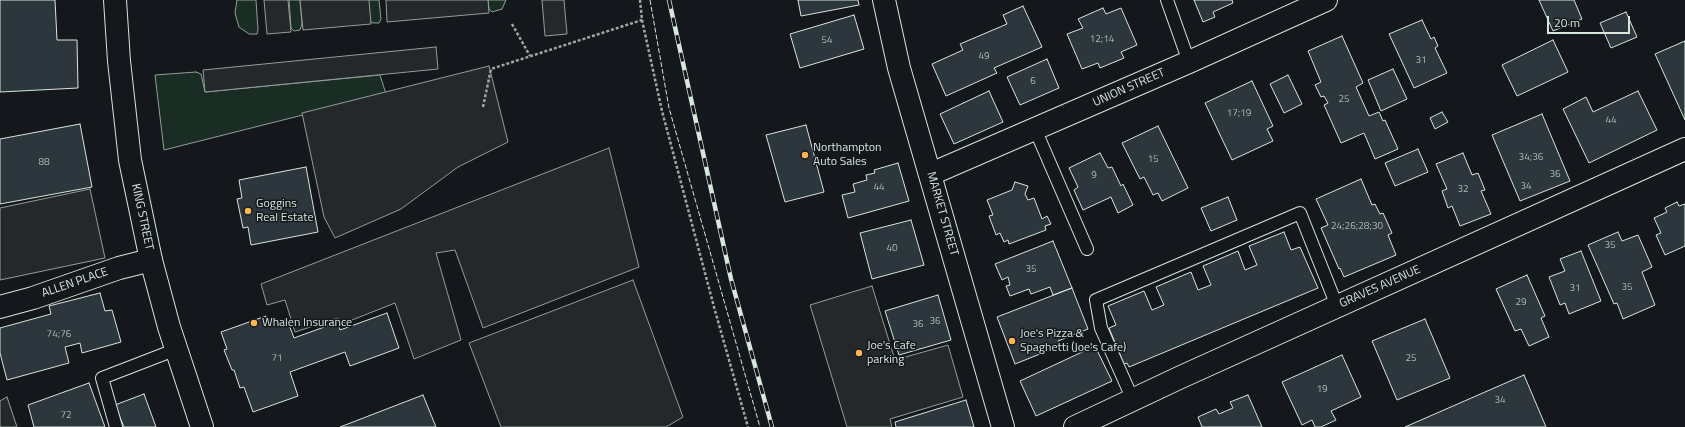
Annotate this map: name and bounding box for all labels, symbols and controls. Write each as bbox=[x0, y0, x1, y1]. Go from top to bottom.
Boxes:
scale bar bbox=[1549, 8, 1632, 34]
text: 20 m bbox=[1554, 13, 1580, 32]
house number: 12;14 bbox=[1090, 34, 1114, 46]
house number: 54 bbox=[821, 35, 833, 47]
house number: 49 bbox=[978, 51, 990, 63]
house number: 31 bbox=[1415, 55, 1427, 67]
street label: UNION STREET bbox=[1091, 66, 1167, 110]
house number: 6 bbox=[1030, 76, 1036, 88]
house number: 25 bbox=[1338, 94, 1350, 106]
house number: 17;19 bbox=[1227, 108, 1251, 120]
house number: 44 bbox=[1605, 115, 1617, 127]
place label: Northampton Auto Sales bbox=[813, 141, 882, 169]
marker: Northampton Auto Sales bbox=[800, 150, 810, 160]
house number: 34;36 bbox=[1519, 152, 1543, 164]
house number: 15 bbox=[1147, 154, 1159, 166]
house number: 88 bbox=[38, 157, 50, 169]
house number: 36 bbox=[1549, 169, 1561, 181]
street label: MARKET STREET bbox=[923, 170, 961, 258]
house number: 9 bbox=[1091, 170, 1097, 182]
house number: 34 bbox=[1520, 181, 1532, 193]
street label: KING STREET bbox=[128, 182, 156, 252]
house number: 44 bbox=[873, 182, 885, 194]
house number: 32 bbox=[1457, 184, 1469, 196]
place label: Goggins Real Estate bbox=[256, 197, 313, 225]
marker: Goggins Real Estate bbox=[243, 206, 253, 216]
house number: 24;26;28;30 bbox=[1331, 221, 1383, 233]
house number: 35 bbox=[1604, 240, 1616, 252]
house number: 40 bbox=[886, 243, 898, 255]
street label: GRAVES AVENUE bbox=[1337, 263, 1423, 311]
house number: 35 bbox=[1025, 264, 1037, 276]
street label: ALLEN PLACE bbox=[40, 265, 110, 301]
house number: 35 bbox=[1621, 282, 1633, 294]
house number: 31 bbox=[1569, 283, 1581, 295]
house number: 29 bbox=[1515, 297, 1527, 309]
place label: Whalen Insurance bbox=[262, 316, 352, 330]
house number: 36 bbox=[929, 316, 941, 328]
marker: Whalen Insurance bbox=[249, 318, 259, 328]
house number: 36 bbox=[912, 319, 924, 331]
place label: Joe's Pizza & Spaghetti (Joe's Cafe) bbox=[1020, 327, 1126, 355]
house number: 74;76 bbox=[47, 329, 71, 341]
marker: Joe's Pizza & Spaghetti (Joe's Cafe) bbox=[1007, 336, 1017, 346]
place label: Joe's Cafe parking bbox=[867, 339, 916, 367]
marker: Joe's Cafe parking bbox=[854, 348, 864, 358]
house number: 71 bbox=[271, 353, 283, 365]
house number: 25 bbox=[1405, 353, 1417, 365]
house number: 19 bbox=[1316, 384, 1328, 396]
house number: 34 bbox=[1494, 395, 1506, 407]
house number: 72 bbox=[60, 410, 72, 422]

